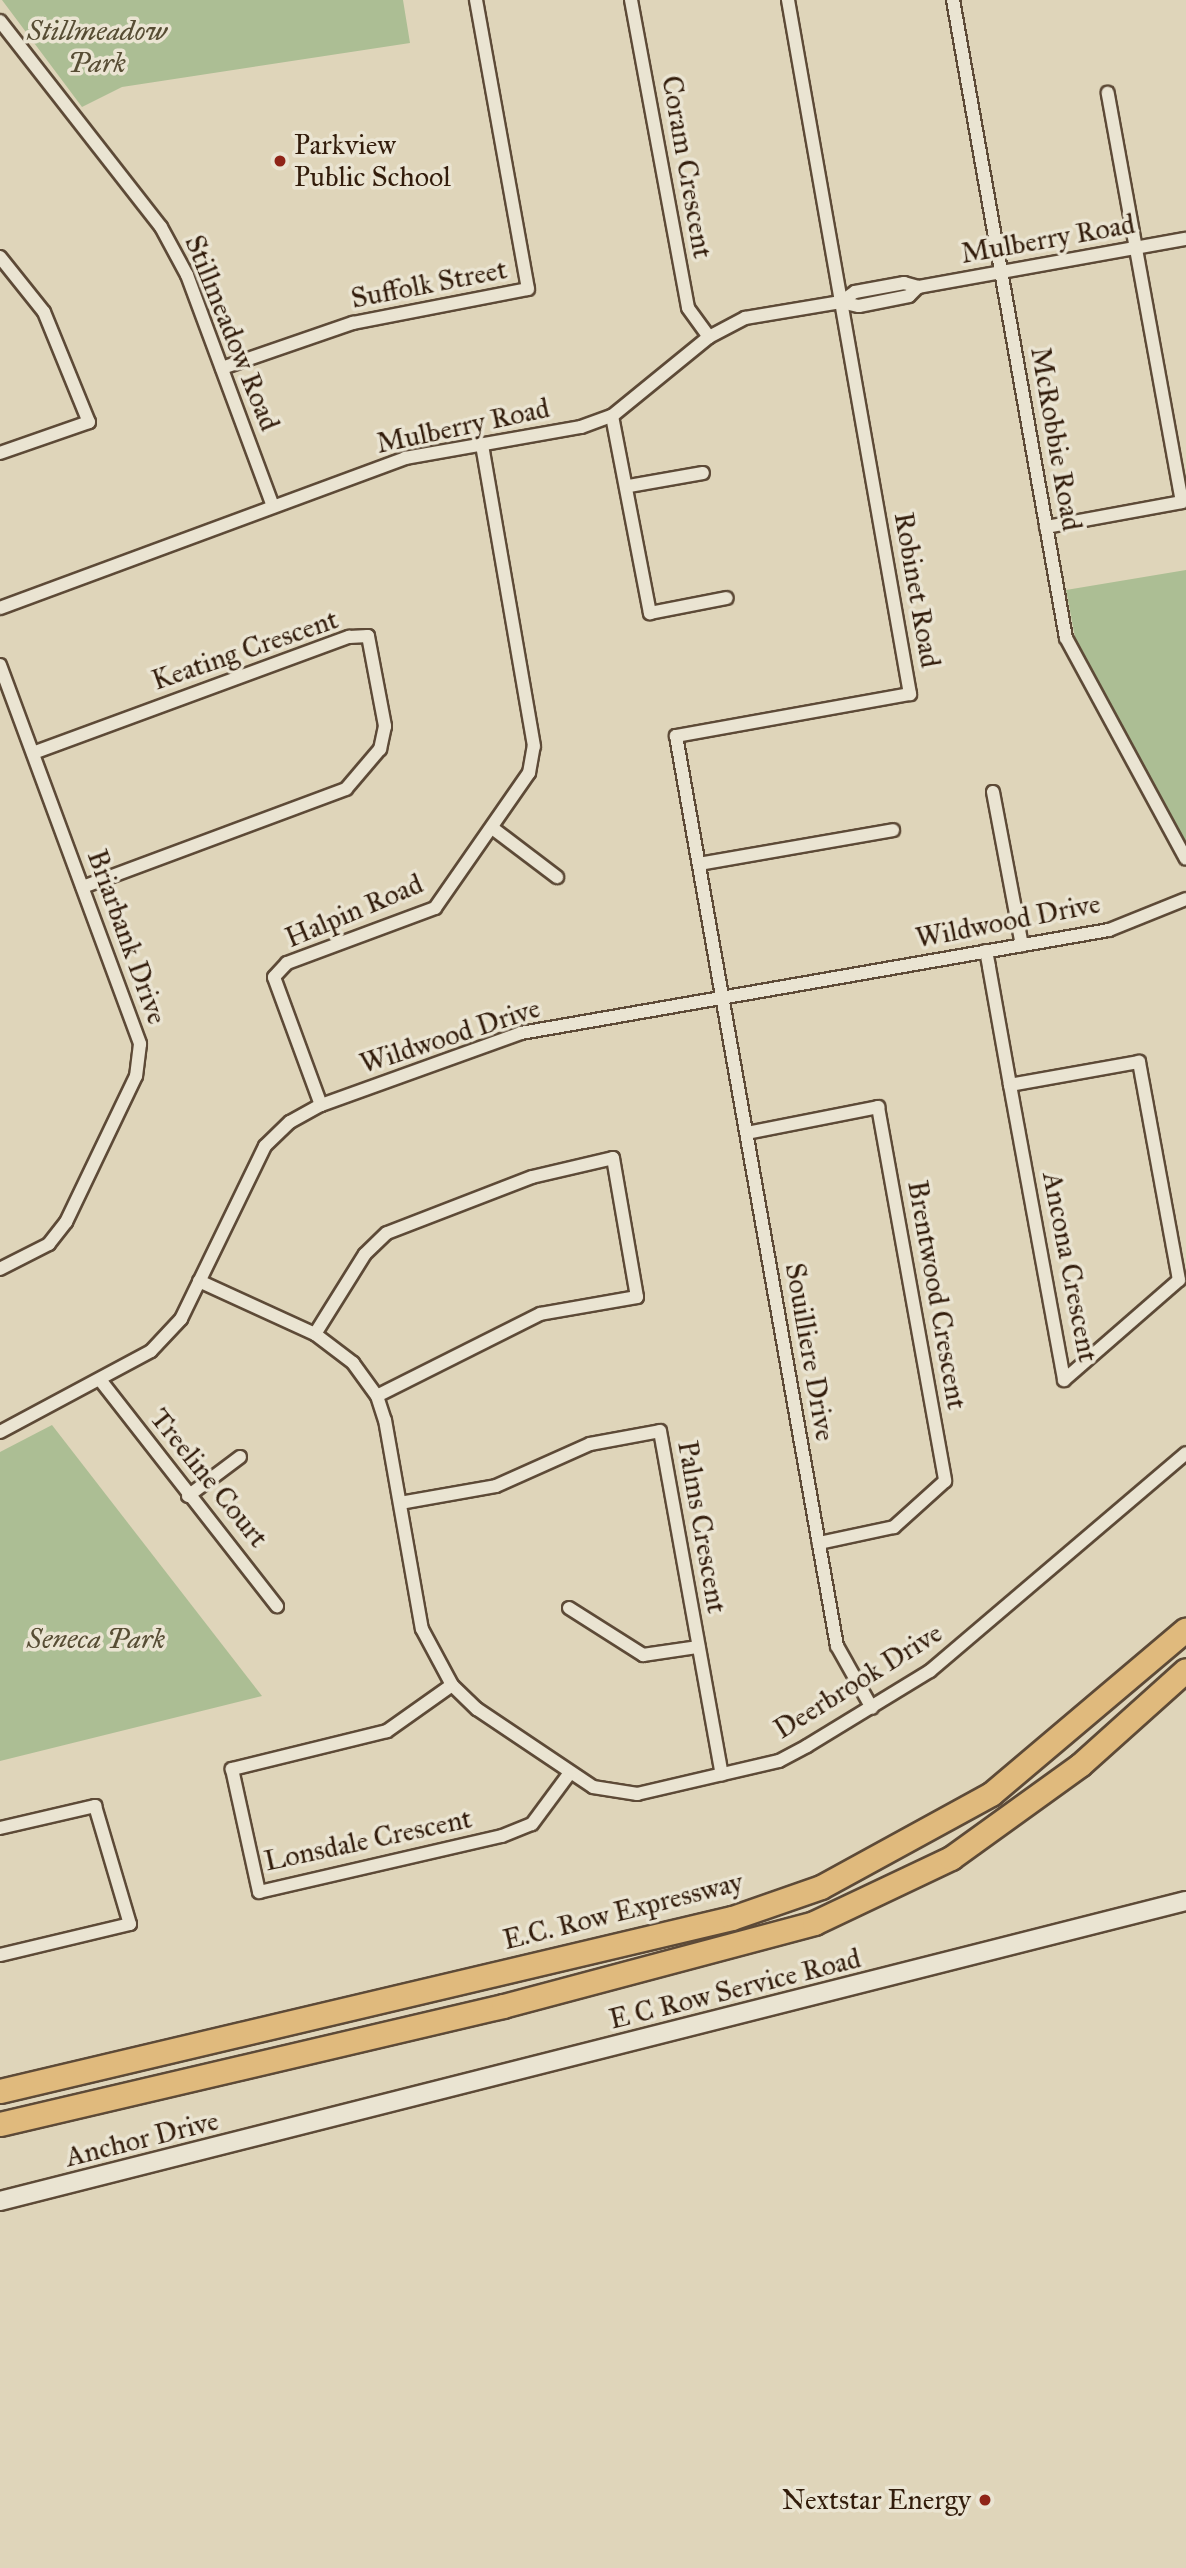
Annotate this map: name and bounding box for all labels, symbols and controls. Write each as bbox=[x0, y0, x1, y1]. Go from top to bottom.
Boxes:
park label: Stillmeadow Park bbox=[27, 14, 167, 80]
street label: Coram Crescent bbox=[654, 73, 720, 261]
place label: Parkview Public School bbox=[294, 128, 451, 194]
marker: Parkview Public School bbox=[272, 153, 288, 169]
street label: Mulberry Road bbox=[958, 207, 1138, 271]
street label: Stillmeadow Road bbox=[177, 230, 287, 436]
street label: Suffolk Street bbox=[348, 252, 510, 316]
street label: McRobbie Road bbox=[1023, 344, 1089, 534]
street label: Mulberry Road bbox=[373, 391, 553, 461]
street label: Robinet Road bbox=[887, 510, 947, 670]
street label: Keating Crescent bbox=[148, 602, 342, 698]
street label: Briarbank Drive bbox=[80, 845, 174, 1029]
street label: Halpin Road bbox=[280, 867, 428, 955]
street label: Wildwood Drive bbox=[913, 887, 1103, 955]
street label: Wildwood Drive bbox=[356, 991, 544, 1081]
street label: Ancona Crescent bbox=[1035, 1169, 1105, 1365]
street label: Brentwood Crescent bbox=[900, 1178, 974, 1412]
street label: Souilliere Drive bbox=[778, 1260, 842, 1444]
street label: Treeline Court bbox=[143, 1402, 275, 1554]
street label: Palms Crescent bbox=[670, 1438, 734, 1616]
street label: Deerbrook Drive bbox=[768, 1616, 948, 1746]
park label: Seneca Park bbox=[27, 1622, 165, 1656]
street label: Lonsdale Crescent bbox=[261, 1802, 475, 1878]
street label: E.C. Row Expressway bbox=[500, 1865, 746, 1957]
street label: E C Row Service Road bbox=[606, 1941, 864, 2037]
street label: Anchor Drive bbox=[62, 2104, 222, 2174]
place label: Nextstar Energy bbox=[782, 2483, 971, 2517]
marker: Nextstar Energy bbox=[977, 2492, 993, 2508]

